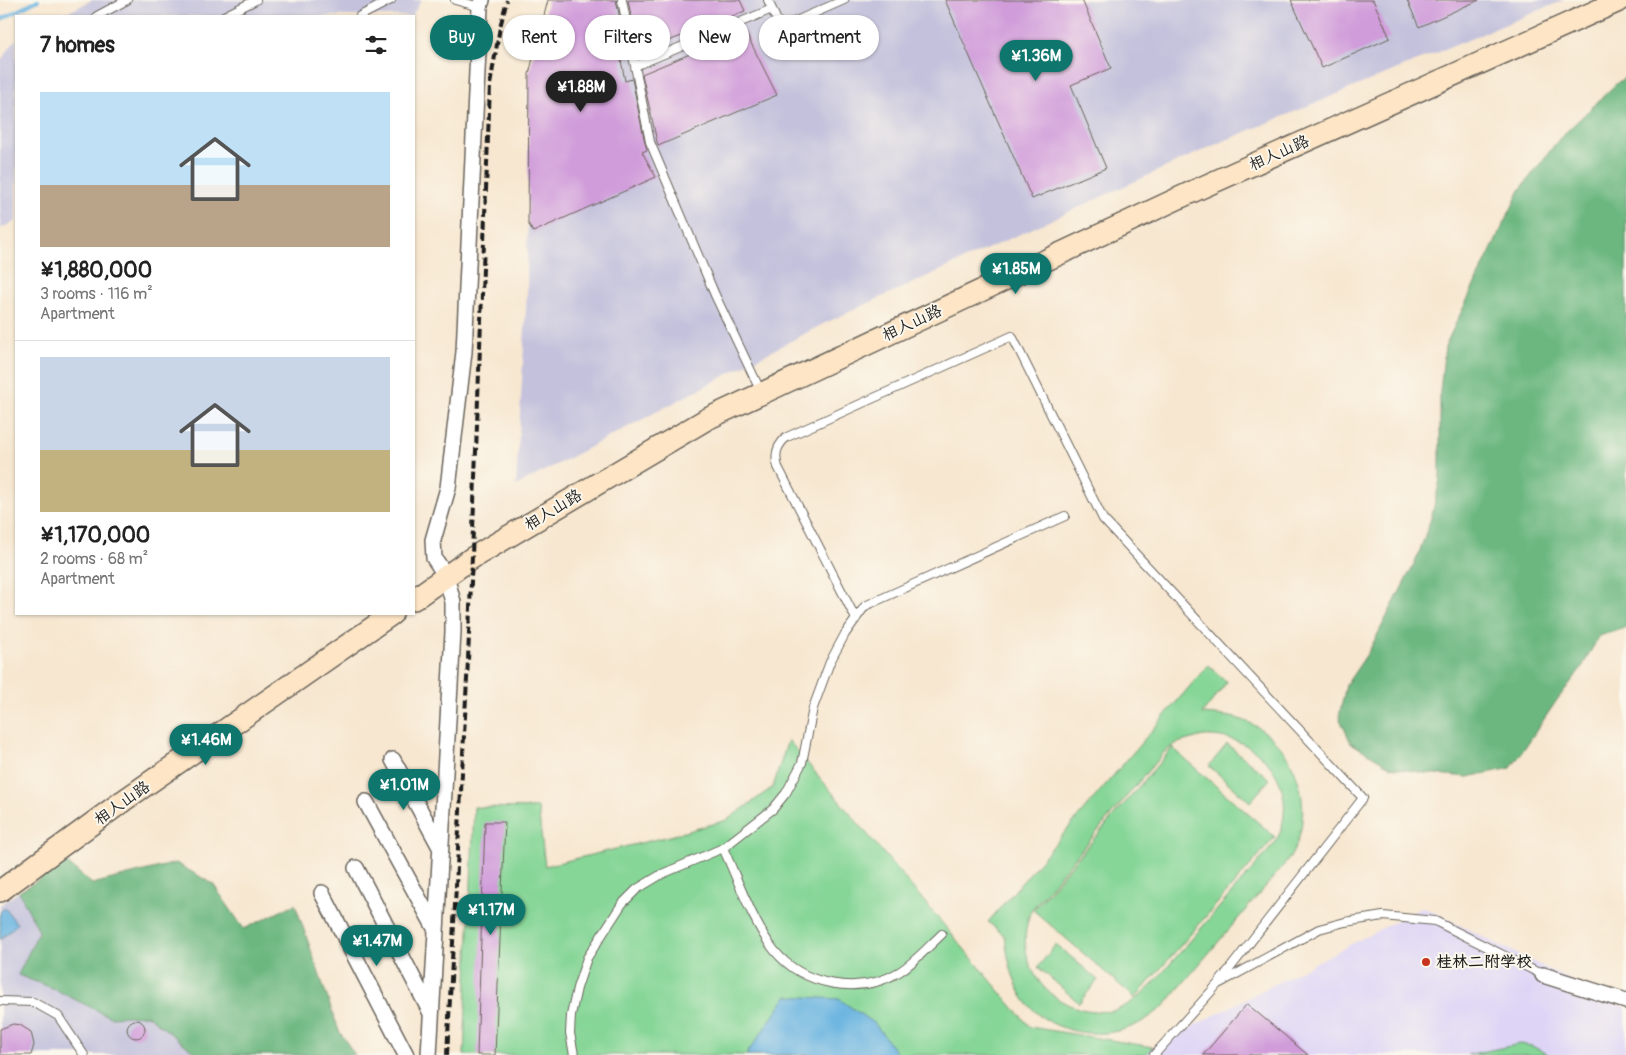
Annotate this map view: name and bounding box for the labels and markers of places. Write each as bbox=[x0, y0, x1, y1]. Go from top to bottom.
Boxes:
pin: ¥1.36M bbox=[995, 39, 1077, 82]
pin: ¥1.88M bbox=[540, 70, 622, 113]
pin: ¥1.85M bbox=[975, 252, 1057, 295]
pin: ¥1.46M bbox=[165, 724, 247, 766]
pin: ¥1.01M bbox=[363, 768, 445, 811]
pin: ¥1.17M bbox=[450, 894, 532, 936]
pin: ¥1.47M bbox=[336, 924, 418, 967]
place label: 桂林二附学校 bbox=[1436, 952, 1532, 972]
marker: 桂林二附学校 bbox=[1420, 956, 1432, 968]

